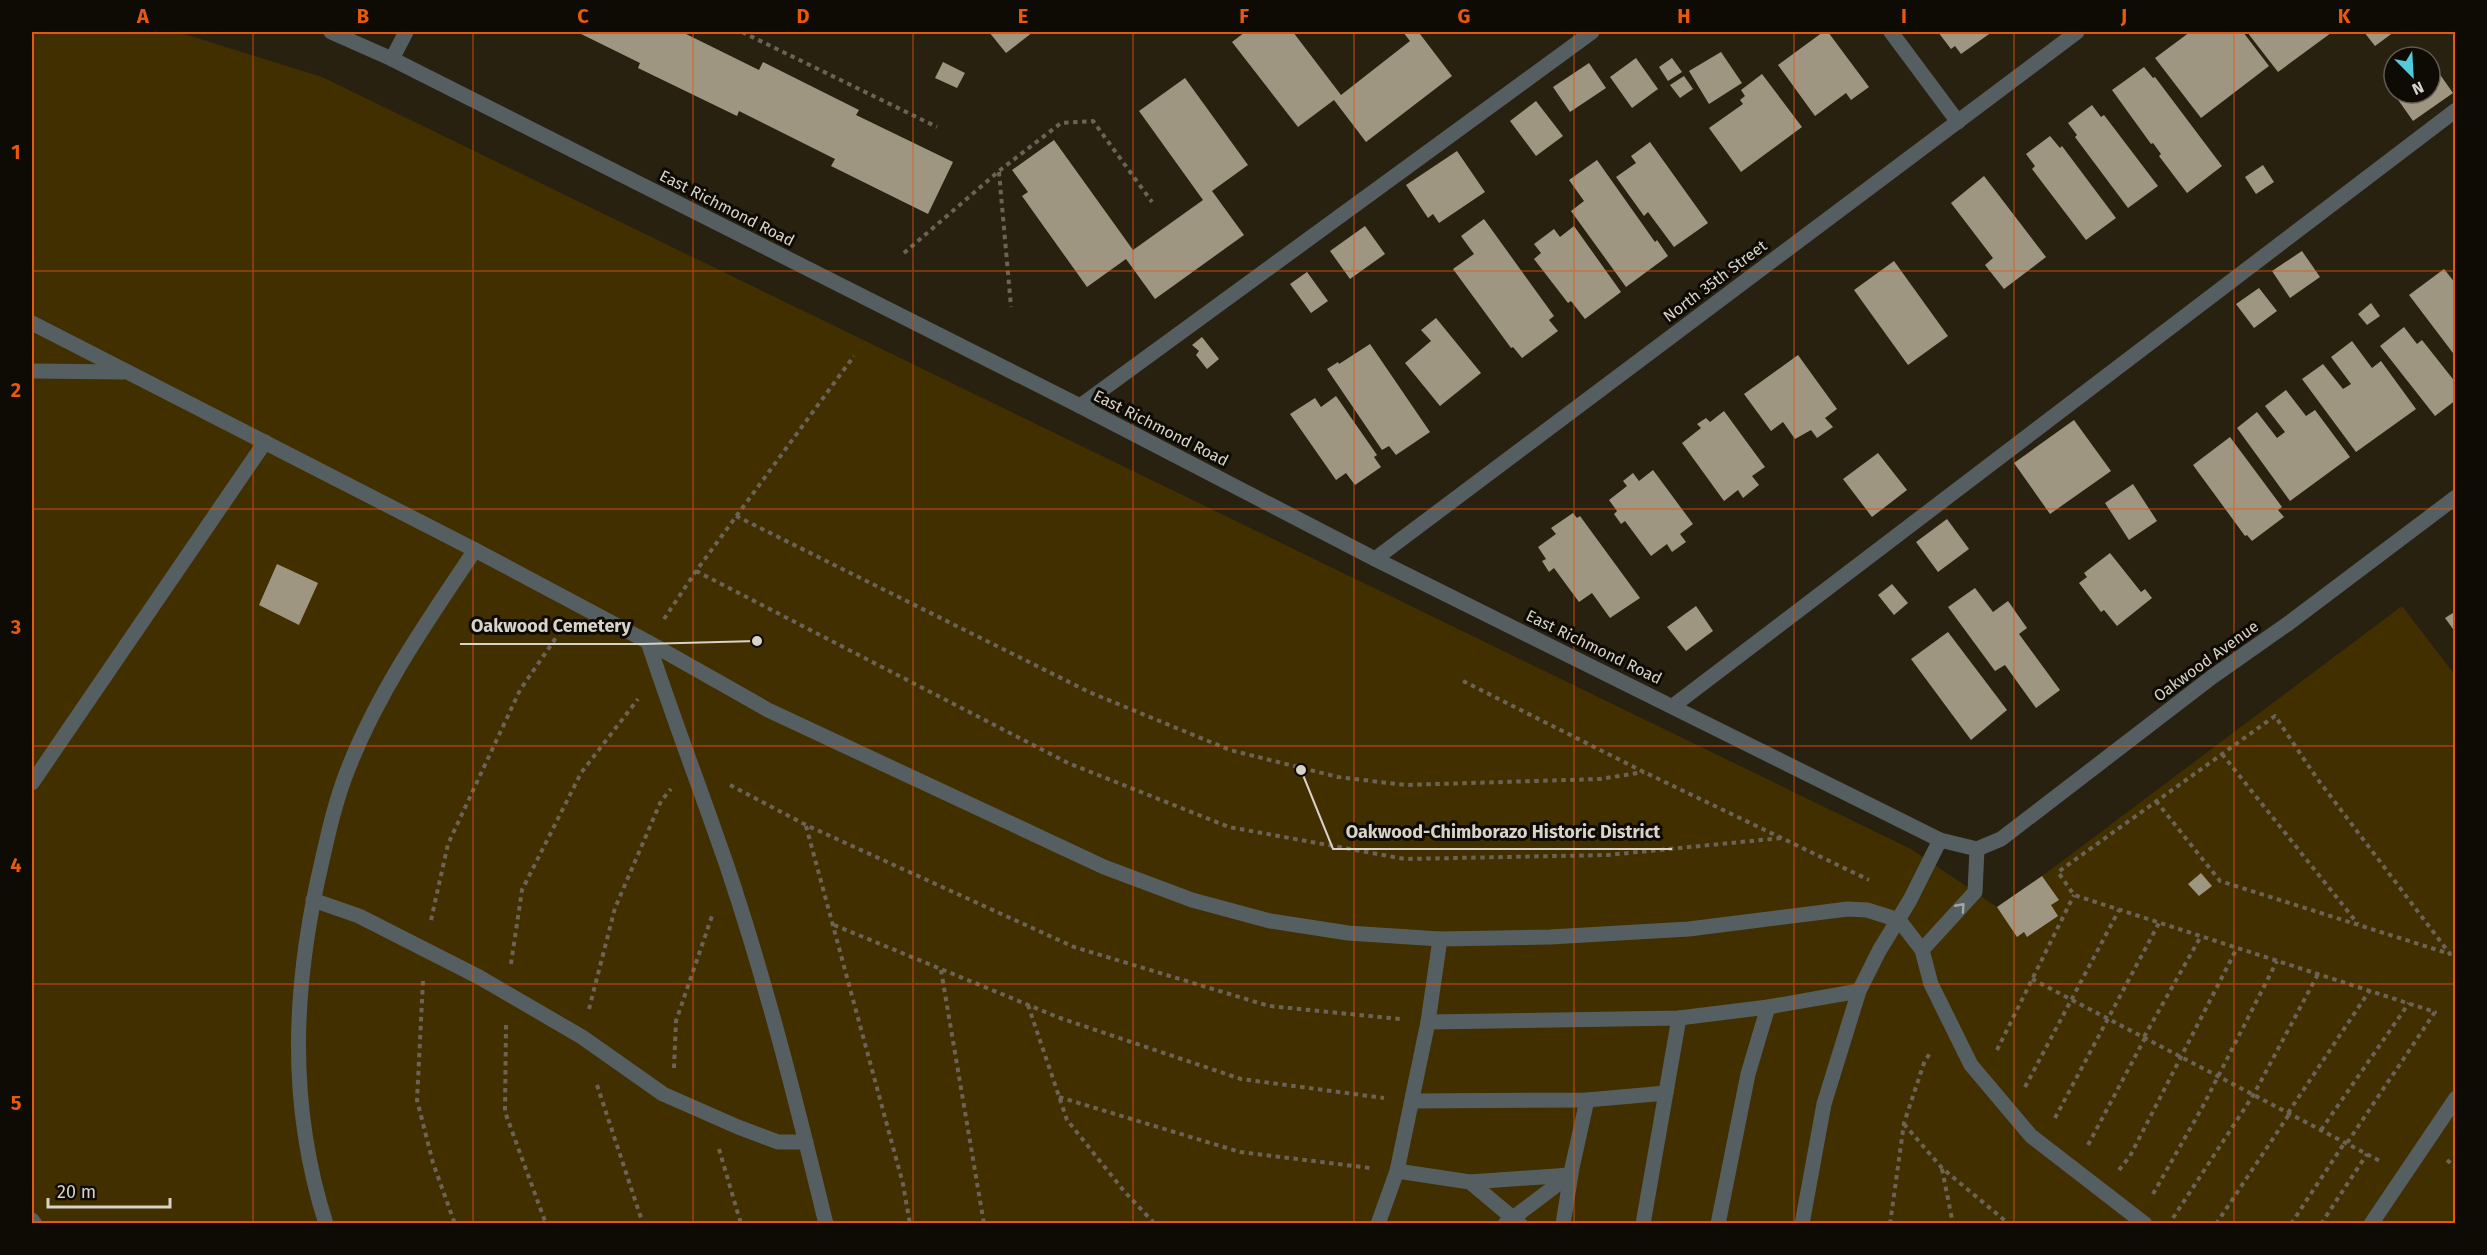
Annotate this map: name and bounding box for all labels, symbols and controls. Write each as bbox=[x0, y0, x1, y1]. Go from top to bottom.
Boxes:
text: A bbox=[136, 4, 150, 28]
text: B bbox=[357, 4, 369, 28]
text: C bbox=[577, 4, 589, 28]
text: D bbox=[796, 4, 810, 28]
text: E bbox=[1018, 4, 1028, 28]
text: F bbox=[1239, 4, 1249, 28]
text: G bbox=[1458, 4, 1470, 28]
text: H bbox=[1677, 4, 1691, 28]
text: I bbox=[1901, 4, 1907, 28]
text: J bbox=[2120, 4, 2127, 28]
text: K bbox=[2338, 4, 2351, 28]
north arrow bbox=[2382, 45, 2442, 105]
text: N bbox=[2409, 77, 2427, 99]
text: 1 bbox=[11, 140, 21, 164]
street label: East Richmond Road bbox=[656, 166, 798, 250]
street label: North 35th Street bbox=[1660, 236, 1771, 326]
text: 2 bbox=[11, 378, 21, 402]
street label: East Richmond Road bbox=[1090, 386, 1232, 470]
street label: East Richmond Road bbox=[1523, 606, 1665, 688]
callout: Oakwood Cemetery bbox=[460, 608, 643, 644]
text: 3 bbox=[10, 615, 21, 639]
text: Oakwood Cemetery bbox=[471, 615, 632, 637]
street label: Oakwood Avenue bbox=[2150, 617, 2262, 705]
callout: Oakwood-Chimborazo Historic District bbox=[1333, 813, 1672, 849]
text: Oakwood-Chimborazo Historic District bbox=[1346, 821, 1661, 843]
text: 4 bbox=[10, 853, 22, 877]
one-way arrow bbox=[1954, 903, 1965, 913]
text: 5 bbox=[11, 1091, 22, 1115]
scale bar bbox=[48, 1171, 170, 1209]
text: 20 m bbox=[57, 1181, 96, 1203]

